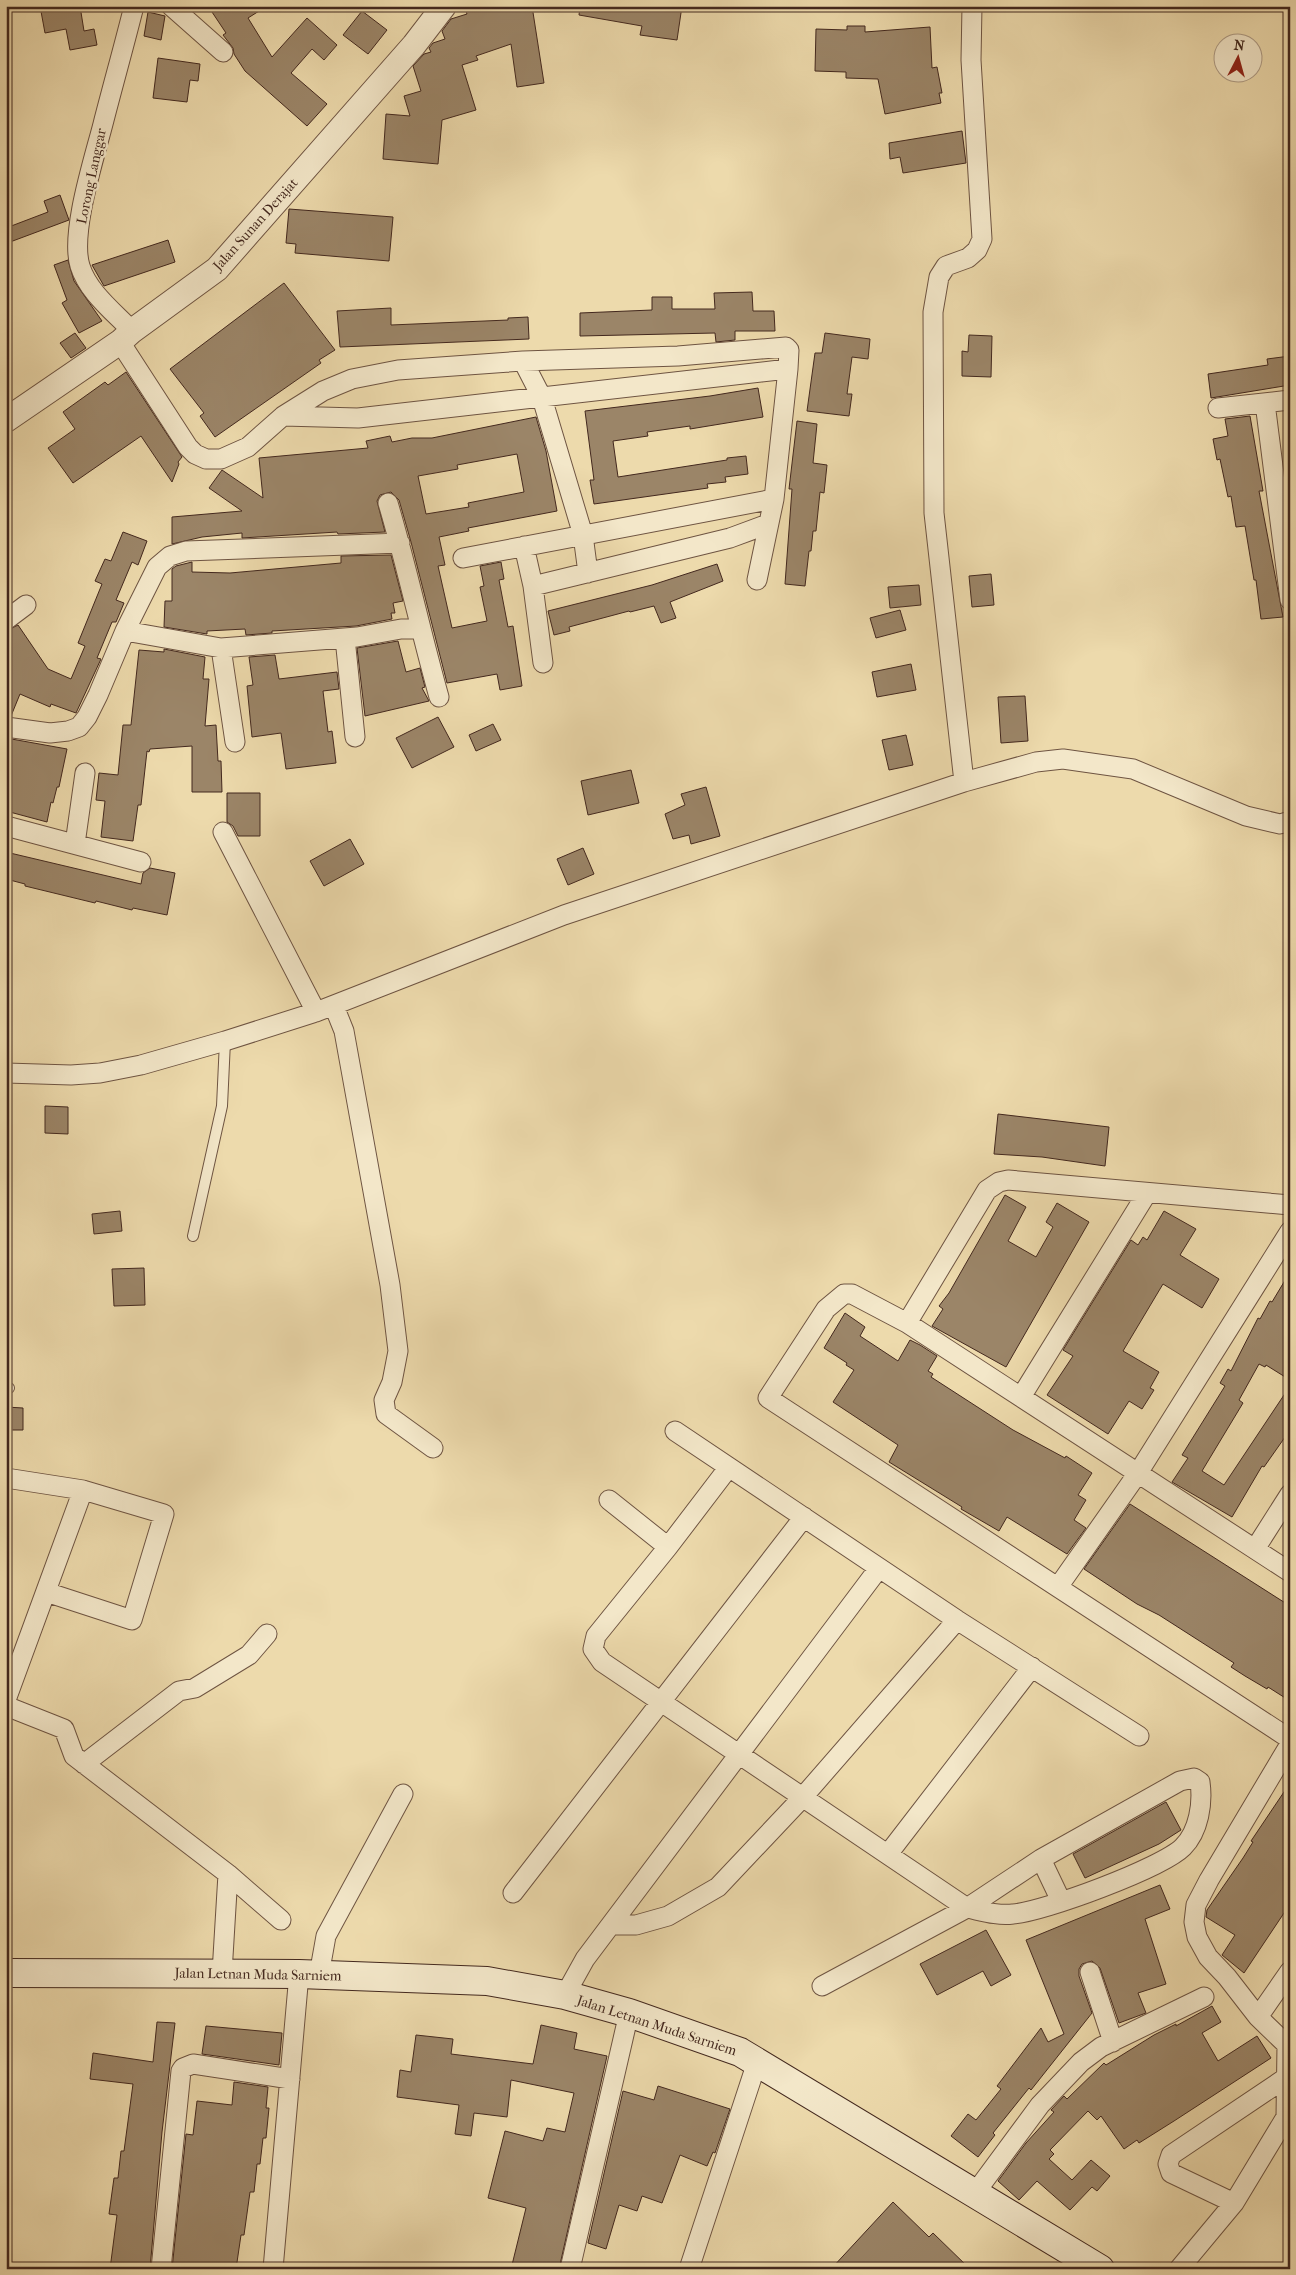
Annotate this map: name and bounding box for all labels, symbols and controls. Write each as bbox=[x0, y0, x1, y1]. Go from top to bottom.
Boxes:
north arrow bbox=[1214, 32, 1264, 82]
text: N bbox=[1233, 37, 1246, 55]
street label: Lorong Langgar bbox=[73, 127, 110, 226]
street label: Jalan Sunan Derajat bbox=[209, 174, 301, 275]
street label: Jalan Letnan Muda Sarniem bbox=[173, 1965, 342, 1984]
street label: Jalan Letnan Muda Sarniem bbox=[574, 1991, 739, 2059]

